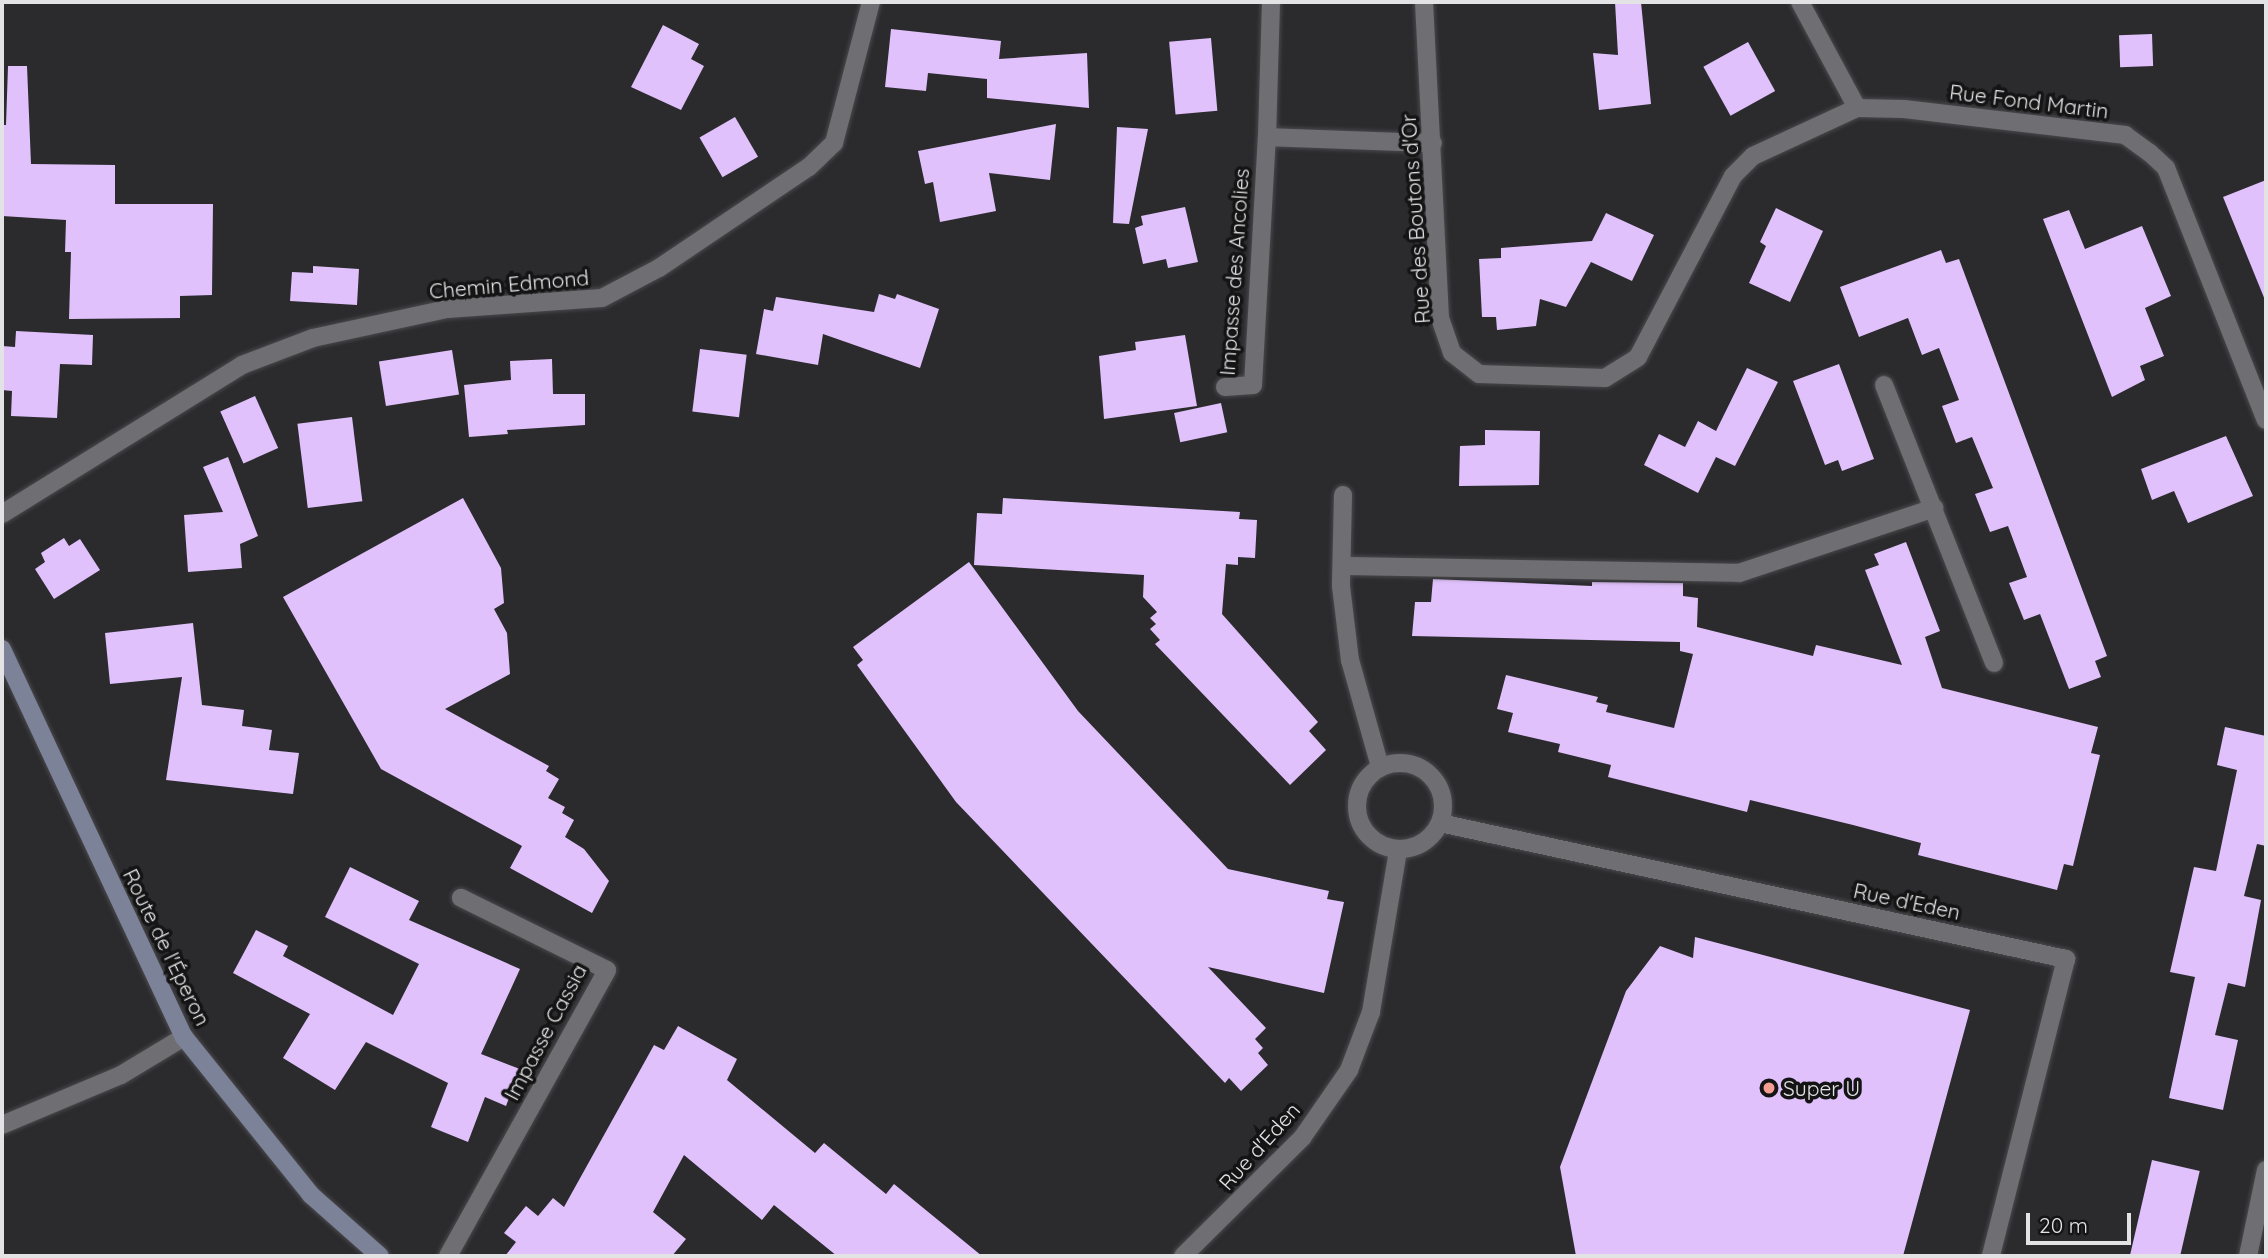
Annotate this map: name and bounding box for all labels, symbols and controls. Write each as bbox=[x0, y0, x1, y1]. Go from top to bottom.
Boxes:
street label: Rue Fond Martin bbox=[1948, 79, 2110, 123]
street label: Rue des Boutons d'Or bbox=[1395, 113, 1435, 325]
street label: Impasse des Ancolies bbox=[1214, 168, 1254, 376]
street label: Chemin Edmond bbox=[428, 264, 590, 304]
street label: Route de l'Éperon bbox=[118, 864, 216, 1030]
street label: Rue d'Eden bbox=[1851, 877, 1963, 925]
street label: Impasse Cassia bbox=[499, 960, 591, 1104]
place label: Super U bbox=[1783, 1075, 1860, 1101]
marker: Super U bbox=[1761, 1080, 1777, 1096]
street label: Rue d'Eden bbox=[1213, 1097, 1305, 1195]
scale bar bbox=[2030, 1198, 2135, 1242]
text: 20 m bbox=[2039, 1212, 2088, 1238]

